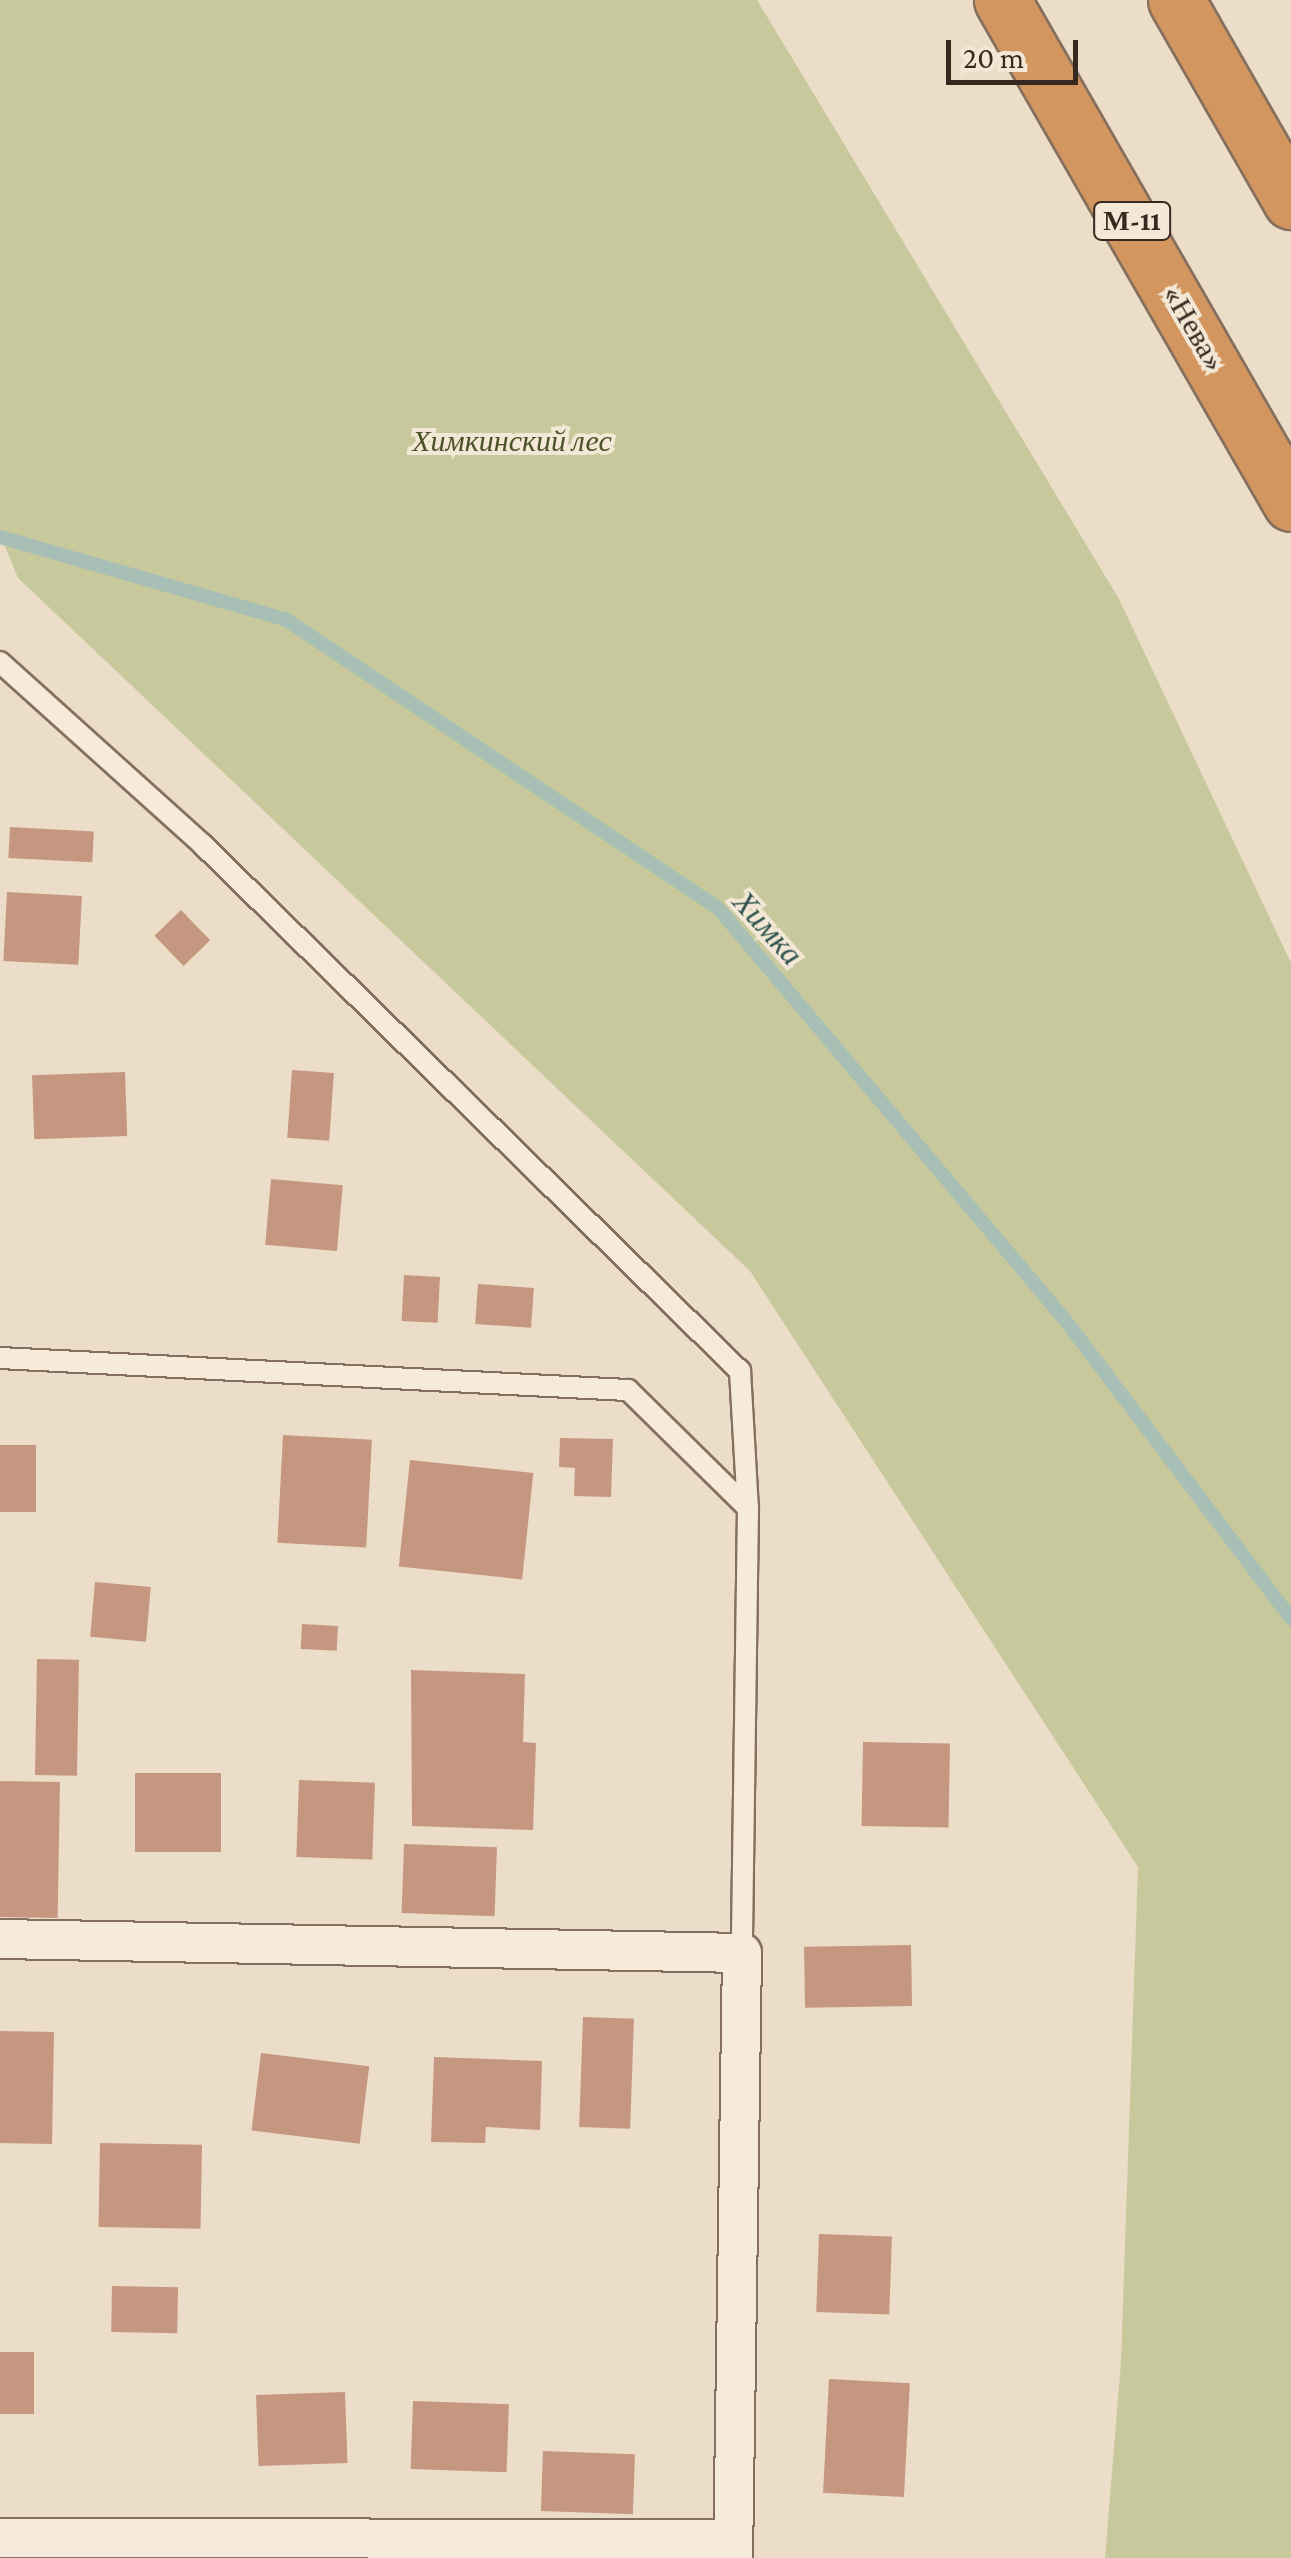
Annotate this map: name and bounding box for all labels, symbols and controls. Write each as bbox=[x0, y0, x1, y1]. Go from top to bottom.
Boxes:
scale bar bbox=[951, 20, 1084, 82]
text: 20 m bbox=[963, 41, 1024, 74]
road number: М-11 bbox=[1092, 198, 1172, 244]
street label: «Нева» bbox=[1155, 278, 1233, 378]
park label: Химкинский лес bbox=[412, 423, 612, 459]
water label: Химка bbox=[725, 883, 811, 973]

